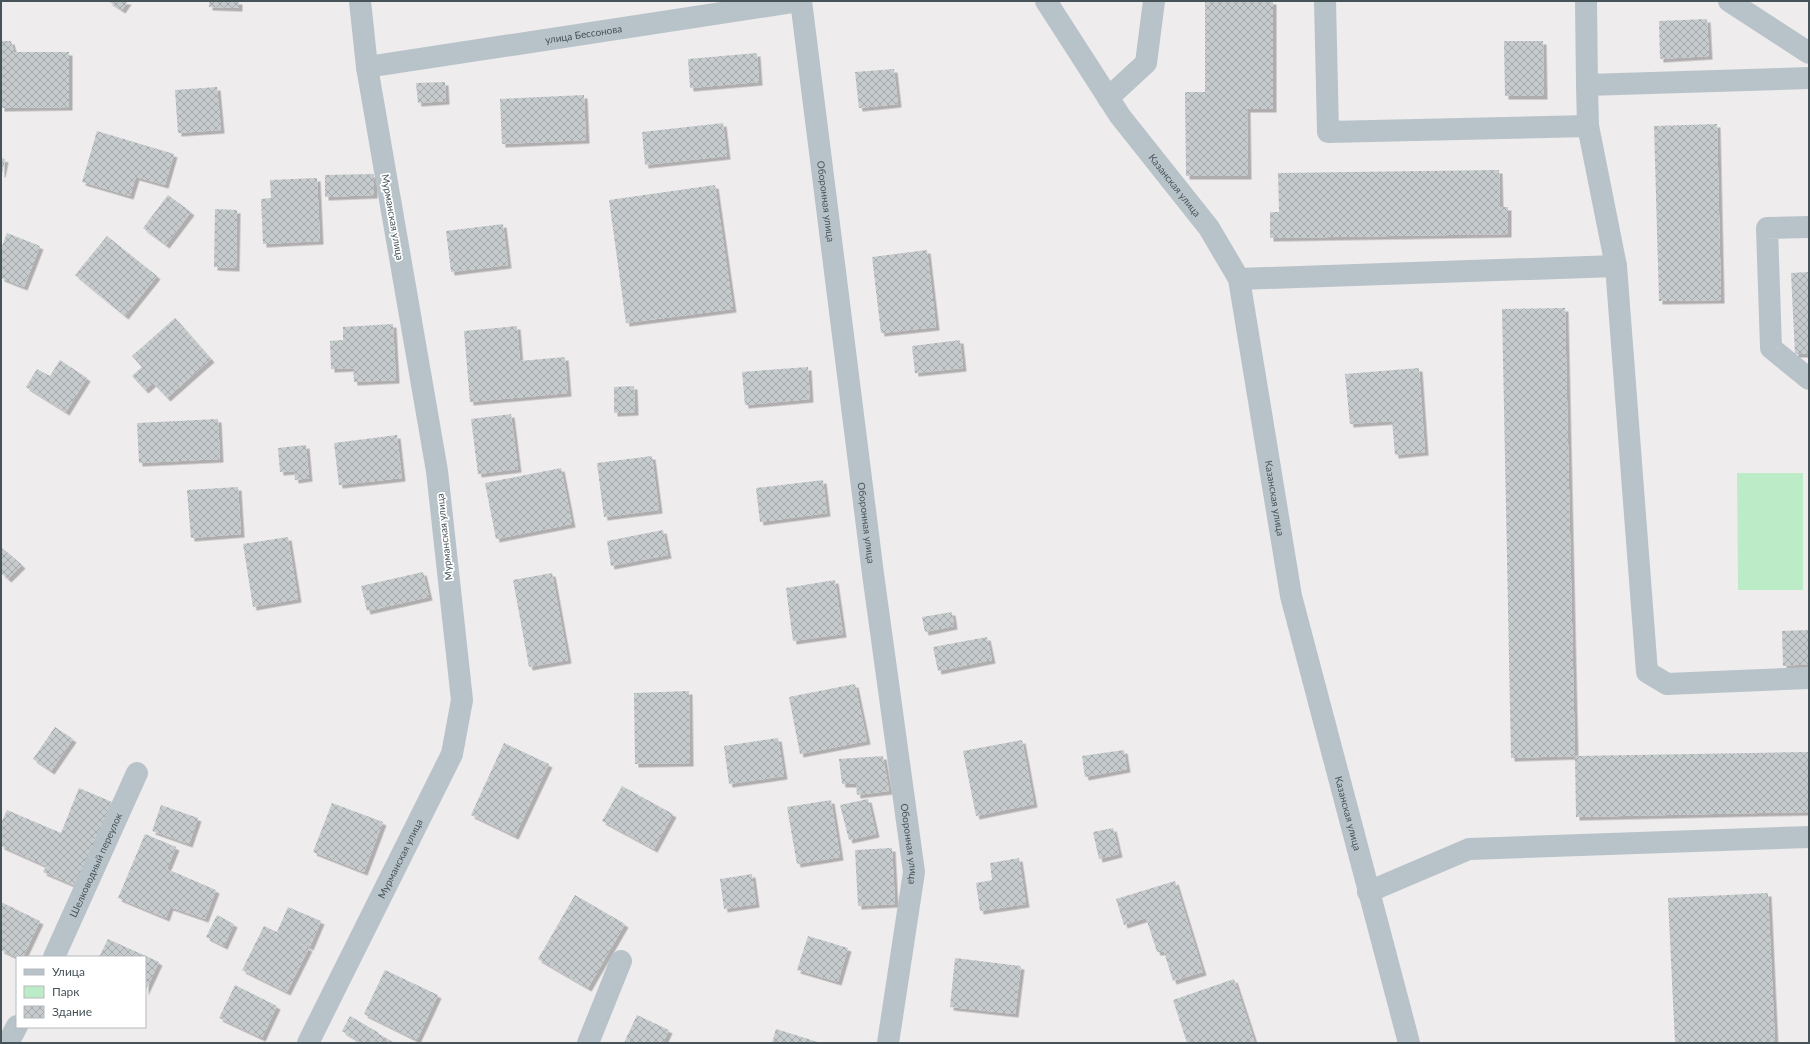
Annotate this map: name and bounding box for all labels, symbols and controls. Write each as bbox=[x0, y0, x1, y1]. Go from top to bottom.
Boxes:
street label: улица Бессонова bbox=[544, 22, 623, 46]
street label: Казанская улица bbox=[1146, 151, 1203, 219]
street label: Оборонная улица bbox=[815, 160, 837, 243]
street label: Мурманская улица bbox=[380, 173, 406, 261]
street label: Казанская улица bbox=[1263, 459, 1287, 537]
street label: Оборонная улица bbox=[856, 482, 878, 564]
street label: Мурманская улица bbox=[433, 493, 455, 581]
street label: Казанская улица bbox=[1333, 775, 1364, 852]
street label: Оборонная улица bbox=[899, 803, 920, 885]
street label: Шелководный переулок bbox=[67, 810, 125, 919]
street label: Мурманская улица bbox=[375, 817, 425, 900]
legend bbox=[16, 956, 146, 1028]
text: Улица bbox=[52, 964, 85, 979]
text: Парк bbox=[52, 984, 80, 999]
text: Здание bbox=[52, 1004, 92, 1019]

